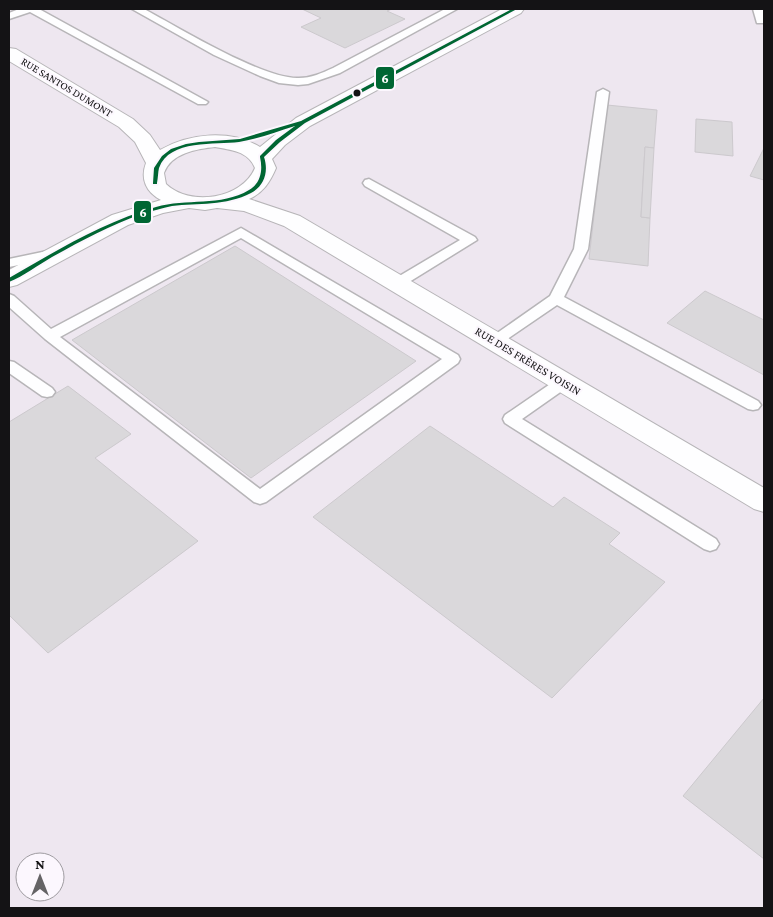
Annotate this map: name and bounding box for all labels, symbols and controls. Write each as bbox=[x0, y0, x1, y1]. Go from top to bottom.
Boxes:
street label: RUE SANTOS DUMONT bbox=[19, 55, 115, 119]
line badge: 6 bbox=[375, 66, 395, 90]
text: 6 bbox=[381, 70, 389, 86]
unlabelled marker bbox=[352, 88, 362, 98]
line badge: 6 bbox=[133, 200, 152, 224]
text: 6 bbox=[139, 204, 147, 220]
street label: RUE DES FRÈRES VOISIN bbox=[473, 324, 584, 398]
north arrow bbox=[15, 852, 65, 902]
text: N bbox=[35, 856, 45, 872]

